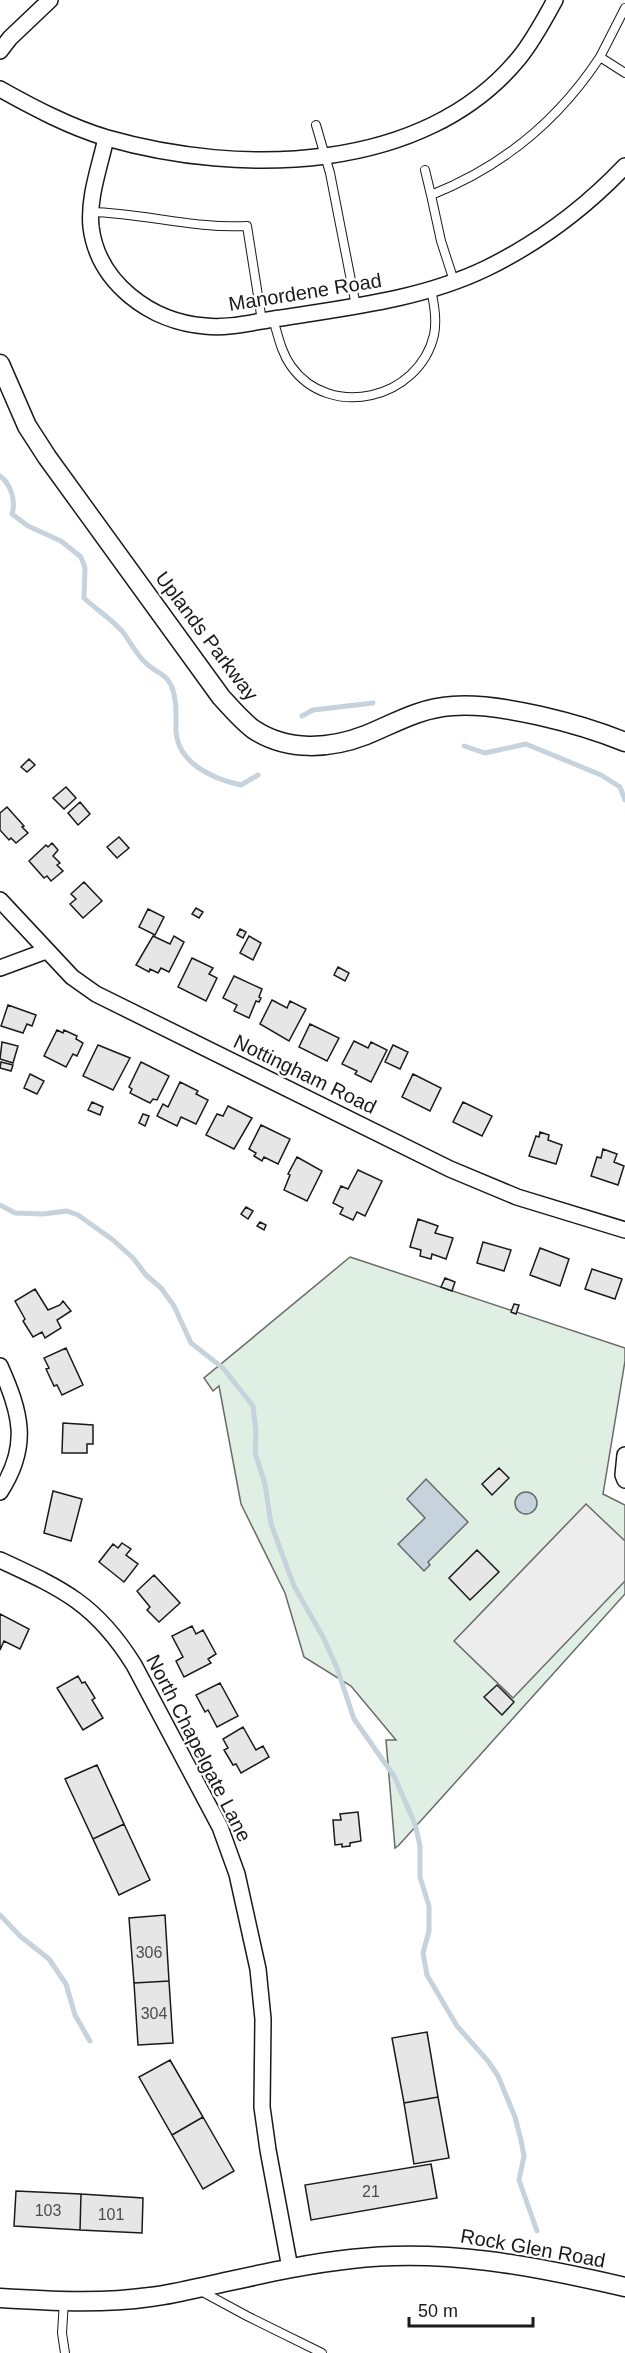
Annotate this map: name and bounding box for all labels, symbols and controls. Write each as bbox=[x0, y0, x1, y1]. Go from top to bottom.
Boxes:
street label: Manordene Road bbox=[227, 269, 383, 315]
street label: Uplands Parkway bbox=[151, 567, 263, 705]
street label: Nottingham Road bbox=[230, 1030, 380, 1118]
street label: North Chapelgate Lane bbox=[142, 1651, 256, 1845]
house number: 306 bbox=[136, 1944, 162, 1961]
house number: 304 bbox=[141, 2005, 167, 2022]
house number: 21 bbox=[362, 2183, 380, 2200]
house number: 103 bbox=[35, 2202, 61, 2219]
house number: 101 bbox=[98, 2206, 124, 2223]
street label: Rock Glen Road bbox=[459, 2224, 607, 2272]
scale bar bbox=[409, 2290, 534, 2328]
text: 50 m bbox=[418, 2301, 458, 2321]

